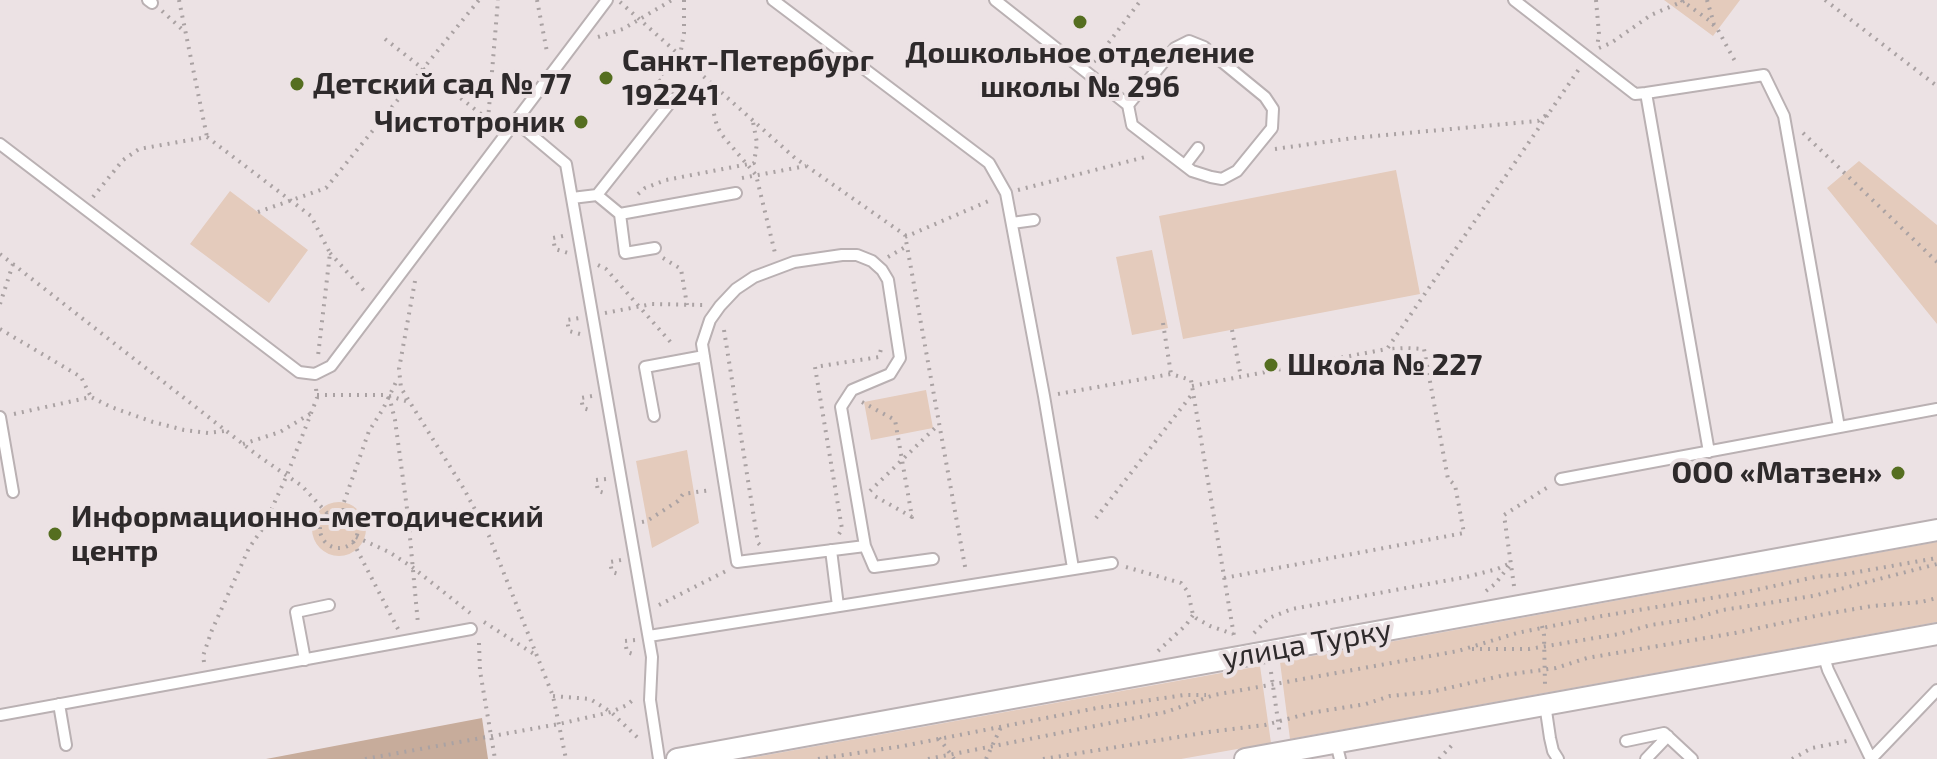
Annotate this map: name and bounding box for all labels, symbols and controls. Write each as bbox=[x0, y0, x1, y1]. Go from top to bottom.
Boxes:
marker: Дошкольное отделение школы № 296 bbox=[1071, 13, 1089, 31]
place label: Дошкольное отделение школы № 296 bbox=[905, 35, 1255, 106]
place label: Санкт-Петербург 192241 bbox=[622, 43, 874, 114]
place label: Детский сад № 77 bbox=[313, 66, 572, 102]
marker: Санкт-Петербург 192241 bbox=[597, 69, 615, 87]
marker: Детский сад № 77 bbox=[288, 75, 306, 93]
place label: Чистотроник bbox=[374, 104, 565, 140]
marker: Чистотроник bbox=[572, 113, 590, 131]
place label: Школа № 227 bbox=[1287, 347, 1482, 383]
marker: Школа № 227 bbox=[1262, 356, 1280, 374]
place label: ООО «Матзен» bbox=[1672, 455, 1882, 491]
marker: ООО «Матзен» bbox=[1889, 464, 1907, 482]
place label: Информационно-методический центр bbox=[71, 499, 544, 570]
marker: Информационно-методический центр bbox=[46, 525, 64, 543]
street label: улица Турку bbox=[1220, 611, 1394, 677]

